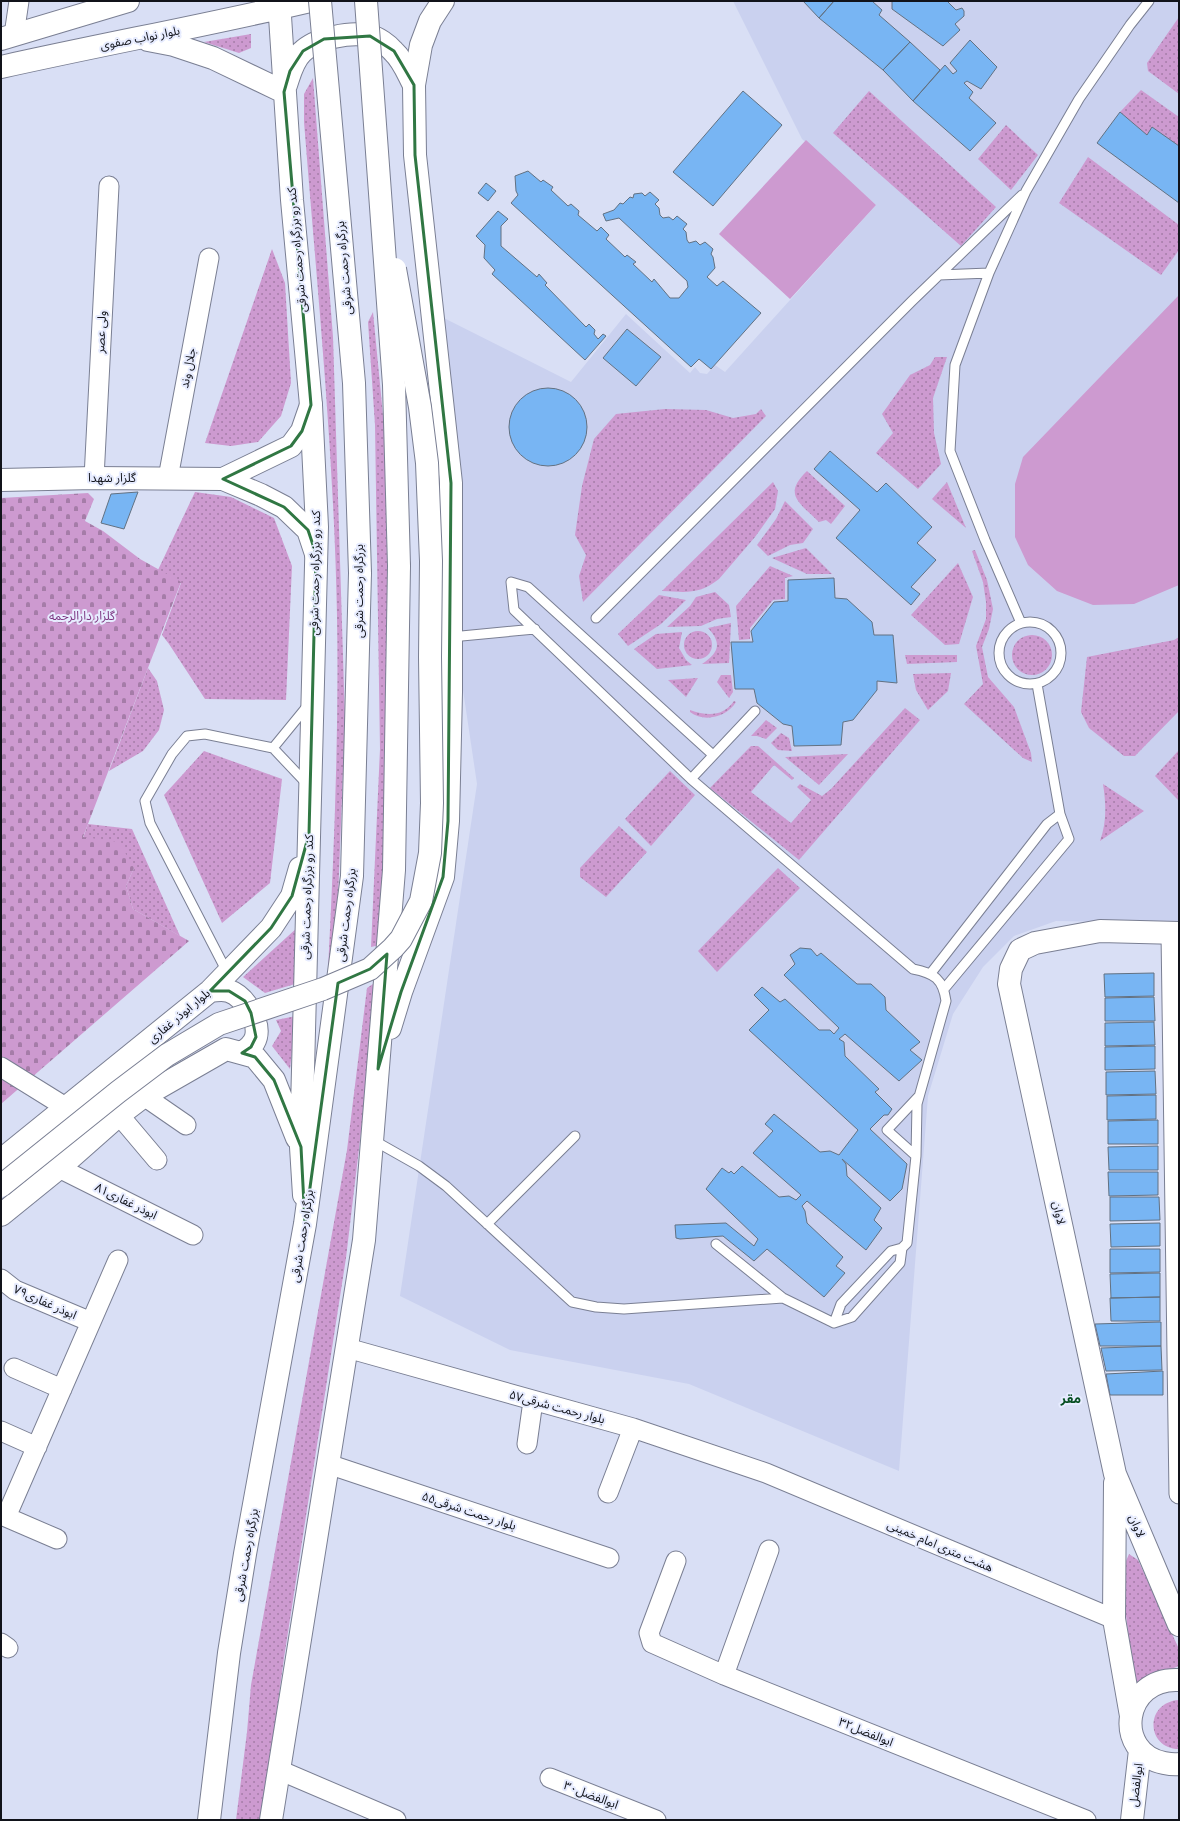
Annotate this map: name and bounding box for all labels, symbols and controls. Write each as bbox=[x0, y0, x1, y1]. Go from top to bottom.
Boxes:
street label: بلوار نواب صفوی bbox=[99, 23, 181, 53]
street label: کند رو بزرگراه رحمت شرقی bbox=[284, 186, 309, 313]
street label: بزرگراه رحمت شرقی bbox=[333, 221, 355, 315]
street label: ولی عصر bbox=[93, 310, 109, 355]
street label: جلال وند bbox=[177, 347, 199, 389]
street label: گلزار شهدا bbox=[88, 471, 137, 485]
street label: کند رو بزرگراه رحمت شرقی bbox=[307, 509, 323, 636]
street label: بزرگراه رحمت شرقی bbox=[352, 544, 366, 638]
park label: گلزار دارالرحمه bbox=[49, 609, 116, 623]
street label: کند رو بزرگراه رحمت شرقی bbox=[298, 833, 316, 960]
street label: بزرگراه رحمت شرقی bbox=[333, 867, 359, 963]
street label: بلوار ابوذر غفاری bbox=[145, 986, 213, 1046]
street label: ۸۱ابوذر غفاری bbox=[93, 1180, 160, 1222]
street label: بزرگراه رحمت شرقی bbox=[288, 1188, 316, 1284]
street label: لاوان bbox=[1050, 1200, 1068, 1226]
street label: ۷۹ابوذر غفاری bbox=[11, 1282, 79, 1322]
street label: ۵۷بلوار رحمت شرقی bbox=[508, 1387, 606, 1427]
district label: مقر bbox=[1060, 1391, 1081, 1406]
street label: بلوار رحمت شرقی۵۵ bbox=[420, 1489, 518, 1533]
street label: بزرگراه رحمت شرقی bbox=[231, 1507, 261, 1603]
street label: لاوان bbox=[1126, 1512, 1148, 1540]
street label: هشت متری امام خمینی bbox=[884, 1517, 995, 1577]
street label: ابوالفضل۳۲ bbox=[837, 1715, 895, 1749]
street label: ابوالفضل bbox=[1126, 1762, 1146, 1808]
street label: ابوالفضل۳۰ bbox=[562, 1778, 621, 1812]

